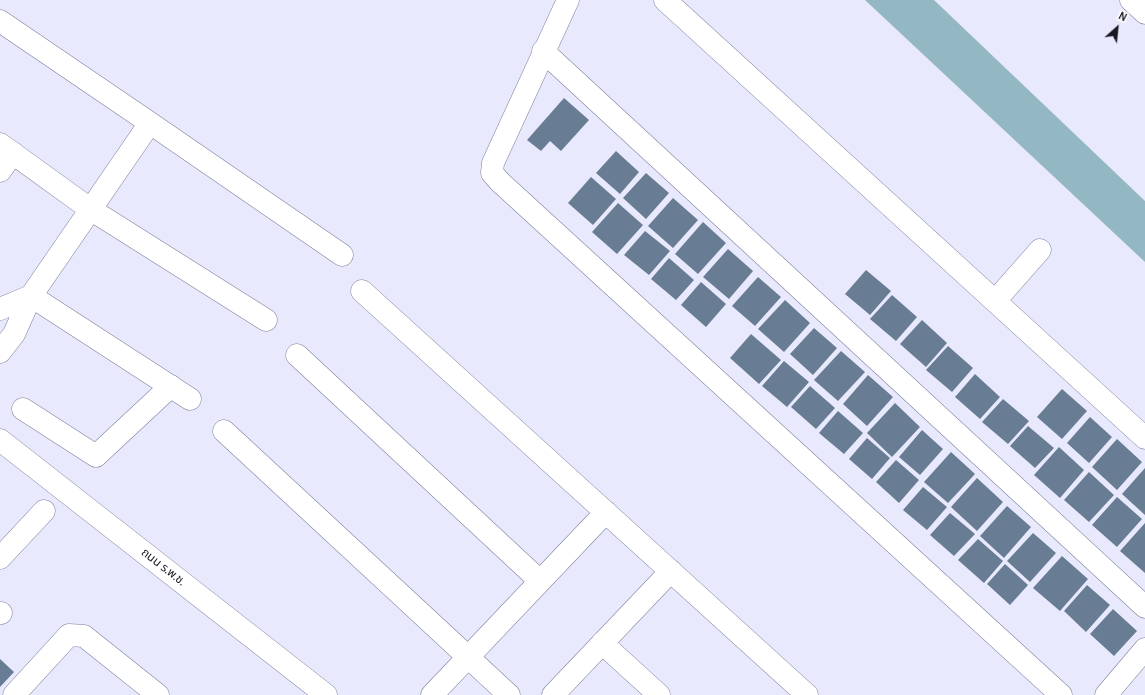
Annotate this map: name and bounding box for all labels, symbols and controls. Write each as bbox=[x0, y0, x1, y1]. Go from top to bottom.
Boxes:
north arrow bbox=[1097, 8, 1137, 48]
text: N bbox=[1116, 9, 1129, 24]
street label: ถนน ร.พ.ช. bbox=[138, 545, 188, 589]

